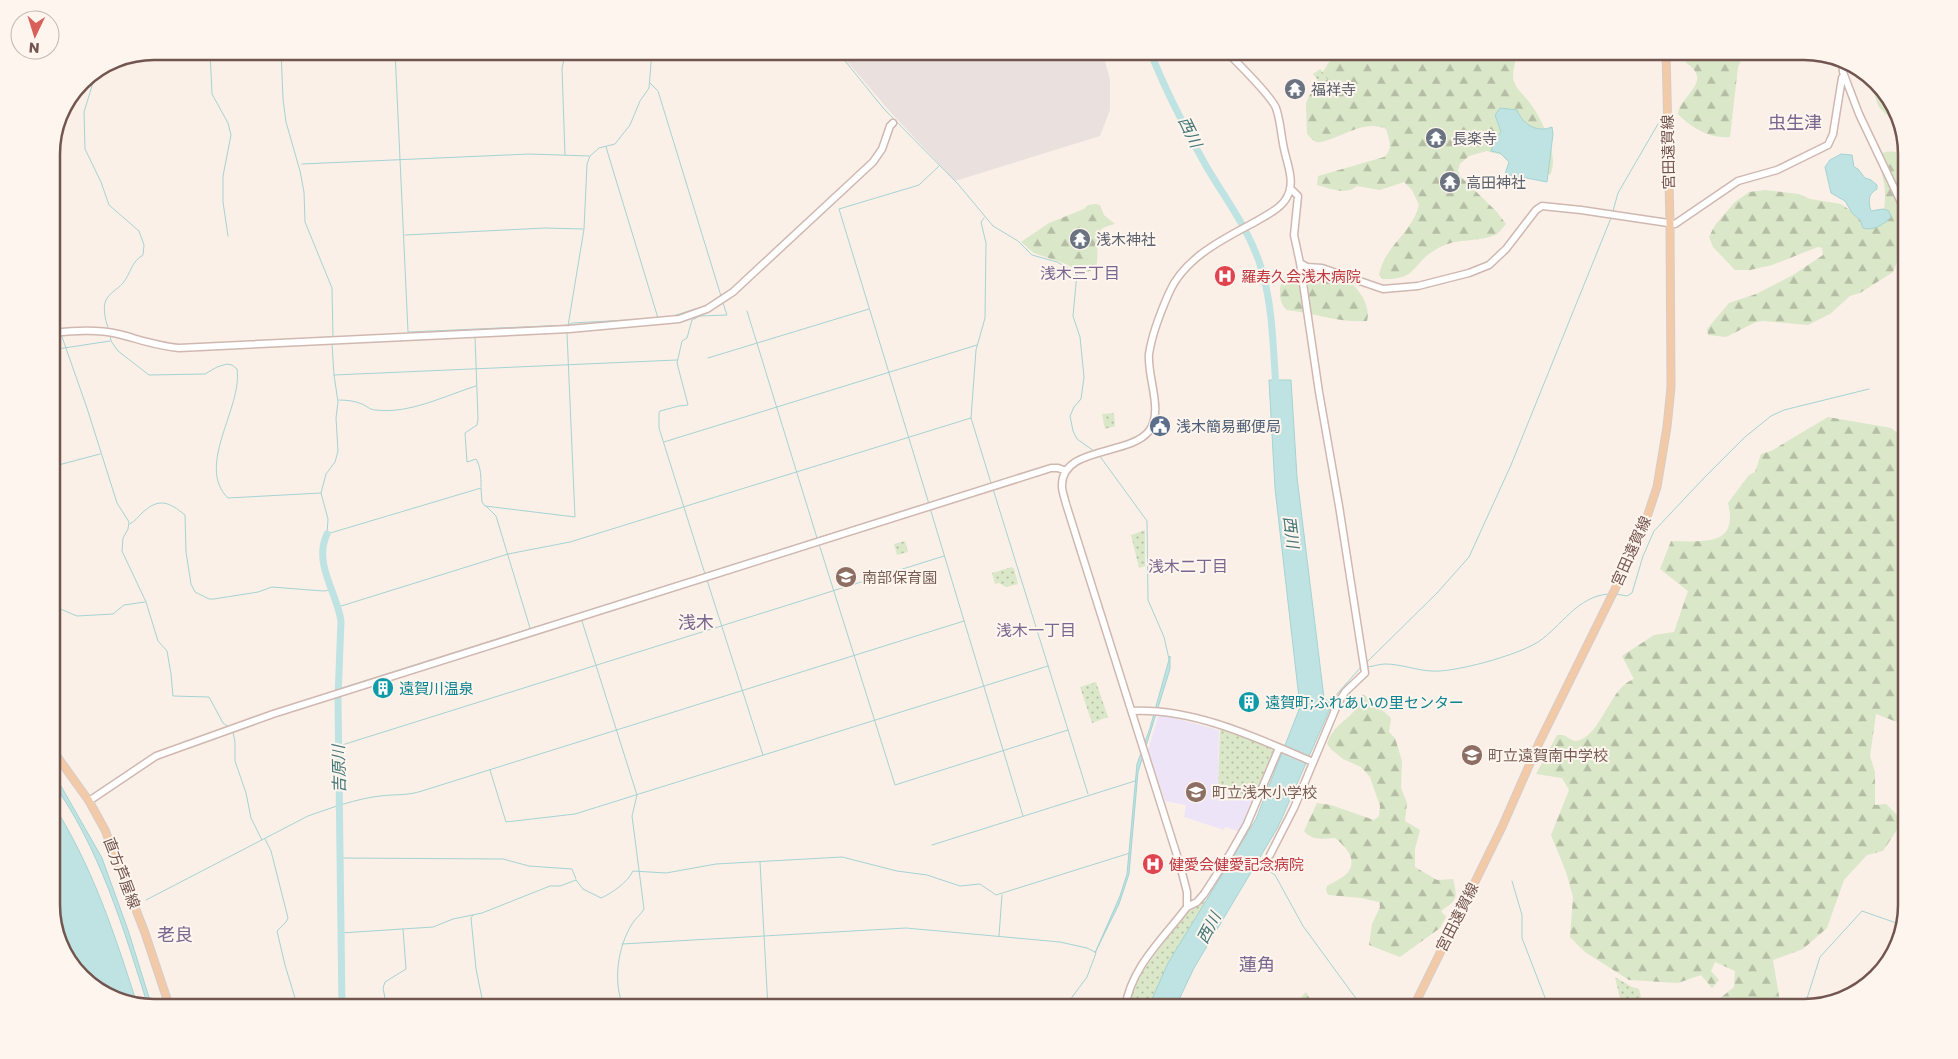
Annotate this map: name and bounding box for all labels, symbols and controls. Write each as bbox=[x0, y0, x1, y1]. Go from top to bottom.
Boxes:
north arrow bbox=[10, 10, 60, 60]
text: N bbox=[28, 38, 40, 58]
temple icon: 福祥寺 bbox=[1283, 77, 1307, 101]
place label: 福祥寺 bbox=[1311, 79, 1356, 100]
district label: 虫生津 bbox=[1768, 110, 1822, 135]
water label: 西川 bbox=[1173, 113, 1208, 153]
street label: 宮田遠賀線 bbox=[1657, 114, 1679, 190]
temple icon: 長楽寺 bbox=[1424, 126, 1448, 150]
place label: 長楽寺 bbox=[1452, 128, 1497, 149]
temple icon: 高田神社 bbox=[1438, 170, 1462, 194]
place label: 高田神社 bbox=[1466, 172, 1526, 193]
temple icon: 浅木神社 bbox=[1068, 227, 1092, 251]
place label: 浅木神社 bbox=[1096, 229, 1156, 250]
district label: 浅木三丁目 bbox=[1040, 262, 1120, 285]
hospital icon: 羅寿久会浅木病院 bbox=[1213, 264, 1237, 288]
place label: 羅寿久会浅木病院 bbox=[1241, 266, 1361, 287]
public building icon: 浅木簡易郵便局 bbox=[1148, 414, 1172, 438]
place label: 浅木簡易郵便局 bbox=[1176, 416, 1281, 437]
street label: 宮田遠賀線 bbox=[1606, 512, 1656, 590]
water label: 西川 bbox=[1278, 515, 1305, 551]
district label: 浅木二丁目 bbox=[1148, 555, 1228, 578]
school or university icon: 南部保育園 bbox=[834, 565, 858, 589]
place label: 南部保育園 bbox=[862, 567, 937, 588]
district label: 浅木 bbox=[678, 610, 714, 635]
district label: 浅木一丁目 bbox=[996, 619, 1076, 642]
building icon: 遠賀川温泉 bbox=[371, 676, 395, 700]
place label: 遠賀川温泉 bbox=[399, 678, 474, 699]
building icon: 遠賀町;ふれあいの里センター bbox=[1237, 690, 1261, 714]
place label: 遠賀町;ふれあいの里センター bbox=[1265, 692, 1464, 713]
water label: 吉原川 bbox=[327, 743, 351, 793]
school or university icon: 町立遠賀南中学校 bbox=[1460, 743, 1484, 767]
place label: 町立遠賀南中学校 bbox=[1488, 745, 1608, 766]
school or university icon: 町立浅木小学校 bbox=[1184, 780, 1208, 804]
place label: 町立浅木小学校 bbox=[1212, 782, 1317, 803]
street label: 直方芦屋線 bbox=[99, 834, 145, 912]
hospital icon: 健愛会健愛記念病院 bbox=[1141, 852, 1165, 876]
place label: 健愛会健愛記念病院 bbox=[1169, 854, 1304, 875]
street label: 宮田遠賀線 bbox=[1431, 879, 1483, 955]
water label: 西川 bbox=[1191, 907, 1228, 948]
district label: 老良 bbox=[157, 922, 193, 947]
district label: 蓮角 bbox=[1239, 952, 1275, 977]

